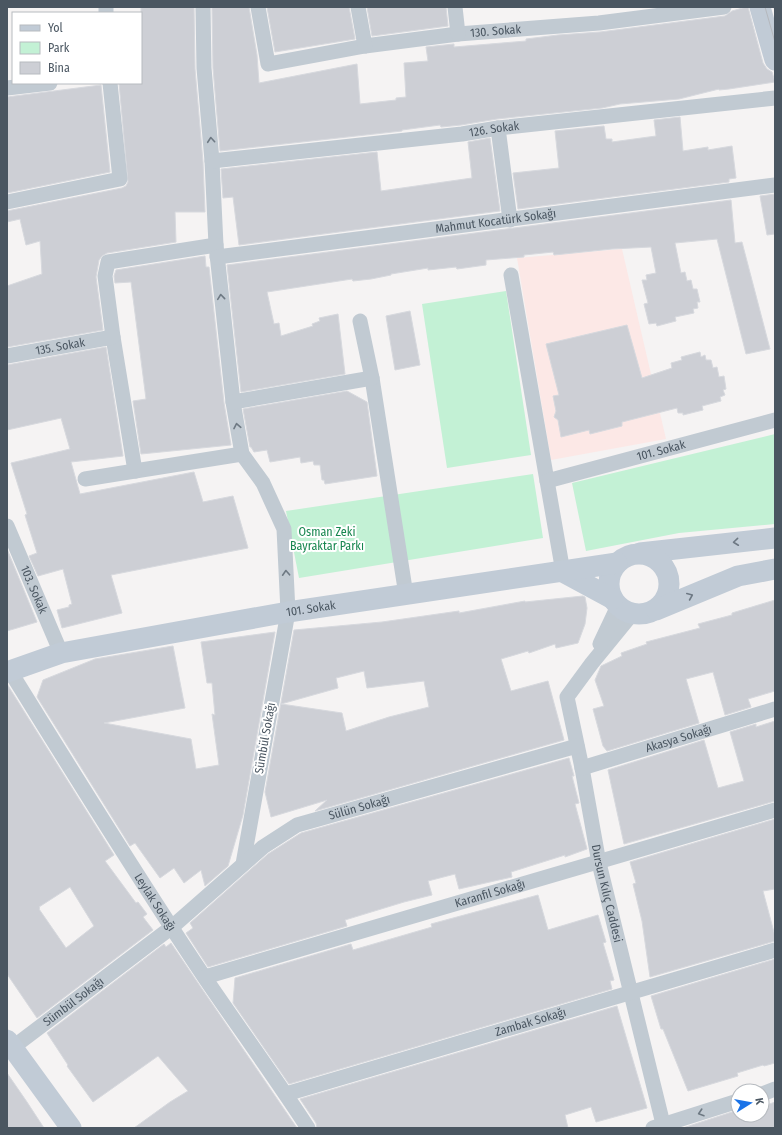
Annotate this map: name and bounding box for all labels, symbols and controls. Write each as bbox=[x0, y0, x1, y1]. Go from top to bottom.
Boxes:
legend bbox=[12, 12, 142, 84]
text: Yol bbox=[48, 21, 63, 35]
street label: 130. Sokak bbox=[470, 22, 522, 40]
text: Park bbox=[48, 41, 70, 55]
text: Bina bbox=[48, 61, 70, 75]
street label: 126. Sokak bbox=[468, 119, 520, 140]
one-way arrow bbox=[206, 137, 215, 143]
street label: Mahmut Kocatürk Sokağı bbox=[435, 206, 557, 236]
one-way arrow bbox=[217, 294, 226, 300]
street label: 135. Sokak bbox=[34, 335, 86, 358]
one-way arrow bbox=[233, 423, 242, 430]
street label: 101. Sokak bbox=[635, 437, 687, 464]
park label: Osman Zeki Bayraktar Parkı bbox=[290, 525, 364, 553]
one-way arrow bbox=[733, 538, 739, 547]
street label: 103. Sokak bbox=[18, 563, 51, 616]
one-way arrow bbox=[281, 570, 290, 576]
one-way arrow bbox=[685, 593, 693, 601]
street label: 101. Sokak bbox=[285, 598, 337, 619]
street label: Sümbül Sokağı bbox=[252, 701, 278, 775]
street label: Akasya Sokağı bbox=[644, 722, 713, 755]
street label: Sülün Sokağı bbox=[327, 792, 392, 823]
street label: Dursun Kılıç Caddesi bbox=[589, 843, 625, 944]
street label: Leylak Sokağı bbox=[131, 871, 179, 934]
street label: Karanfil Sokağı bbox=[453, 877, 527, 910]
street label: Sümbül Sokağı bbox=[40, 974, 106, 1029]
street label: Zambak Sokağı bbox=[493, 1005, 568, 1039]
north arrow bbox=[730, 1083, 770, 1123]
text: K bbox=[752, 1097, 766, 1106]
one-way arrow bbox=[697, 1108, 704, 1117]

